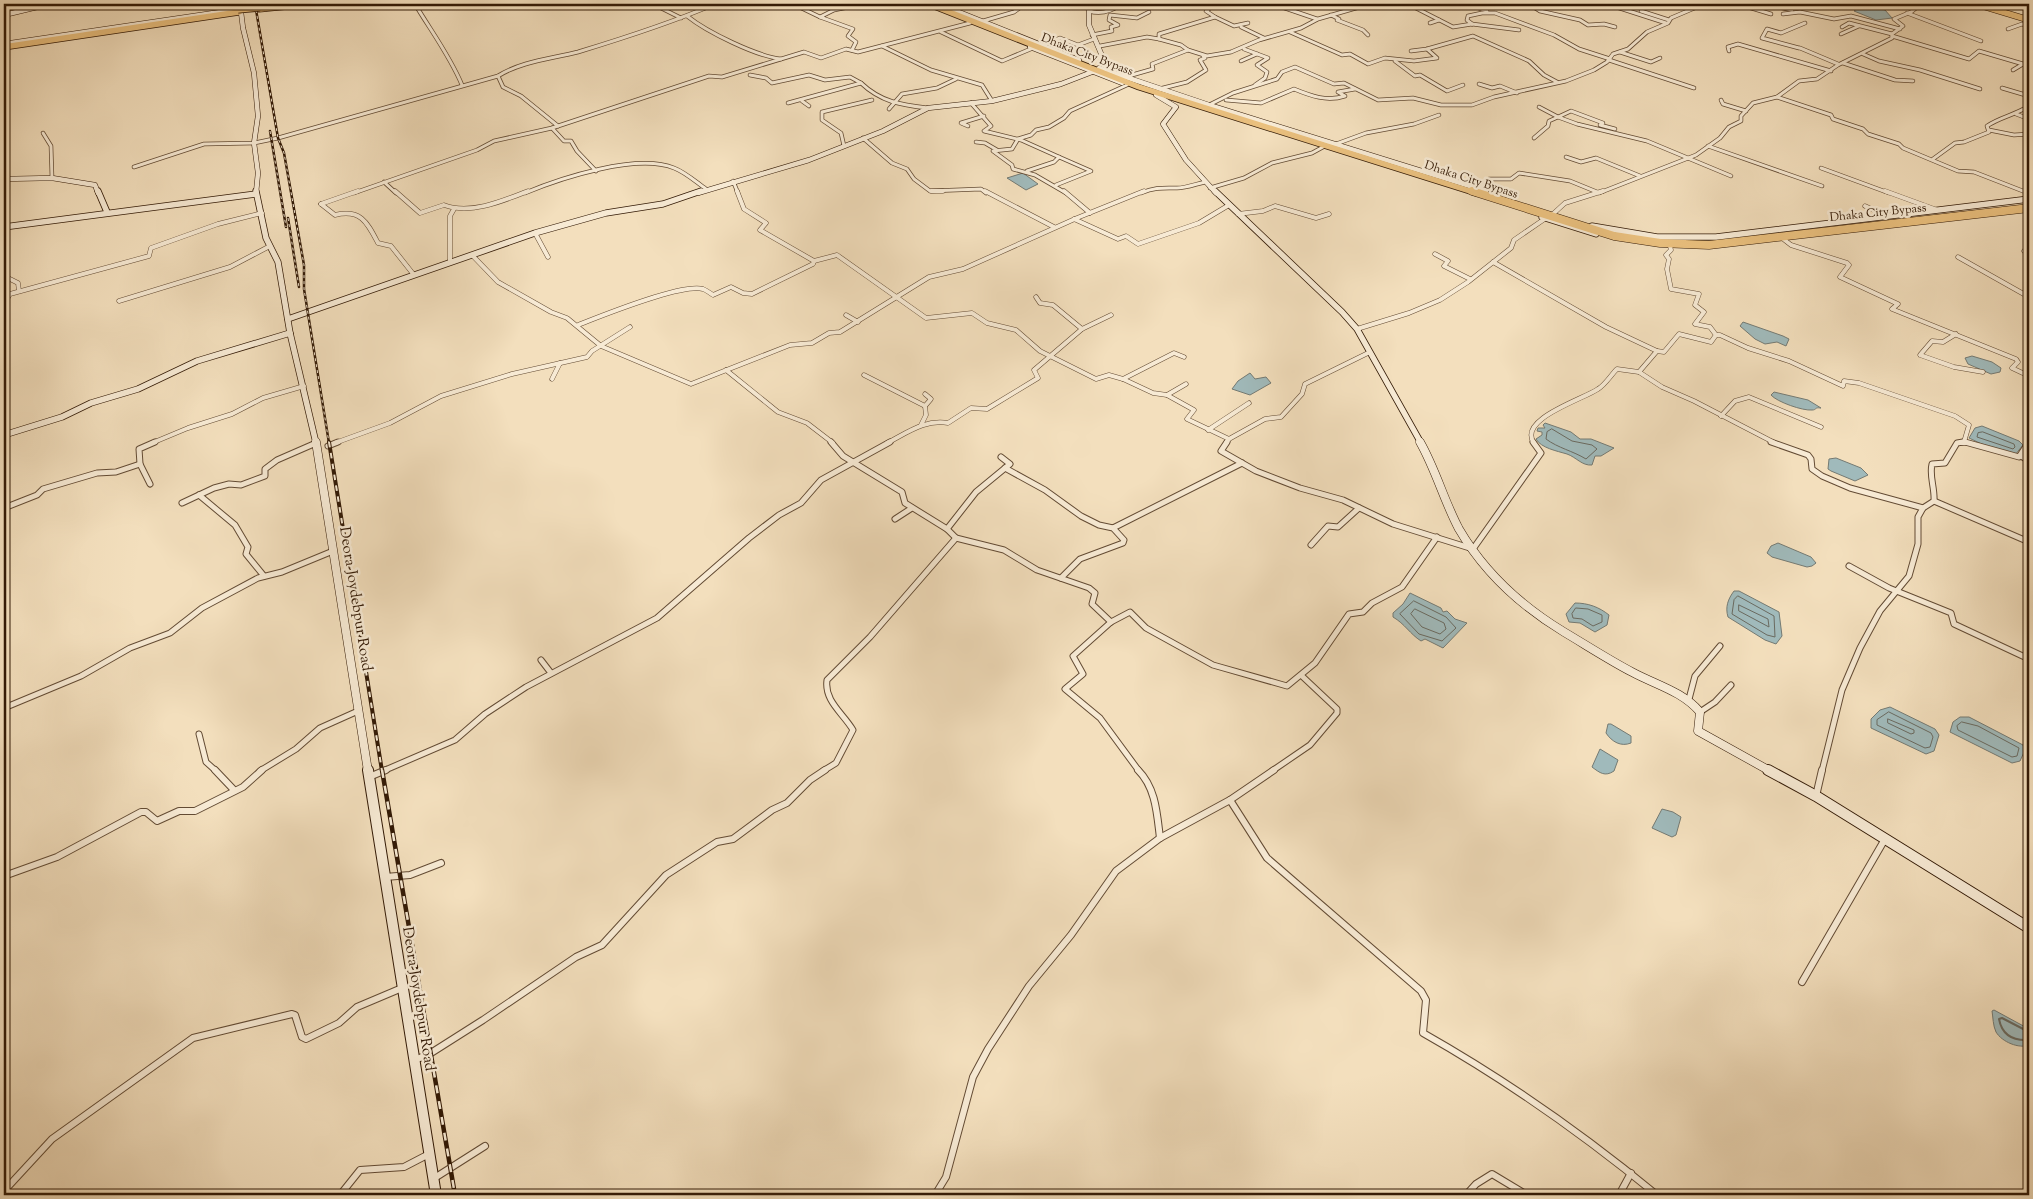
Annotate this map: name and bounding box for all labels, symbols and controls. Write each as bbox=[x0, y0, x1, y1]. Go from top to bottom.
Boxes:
street label: Dhaka City Bypass bbox=[1038, 29, 1136, 81]
street label: Dhaka City Bypass bbox=[1422, 156, 1520, 204]
street label: Dhaka City Bypass bbox=[1829, 199, 1928, 227]
street label: Deora-Joydebpur Road bbox=[333, 525, 377, 673]
street label: Deora-Joydebpur Road bbox=[396, 925, 440, 1073]

